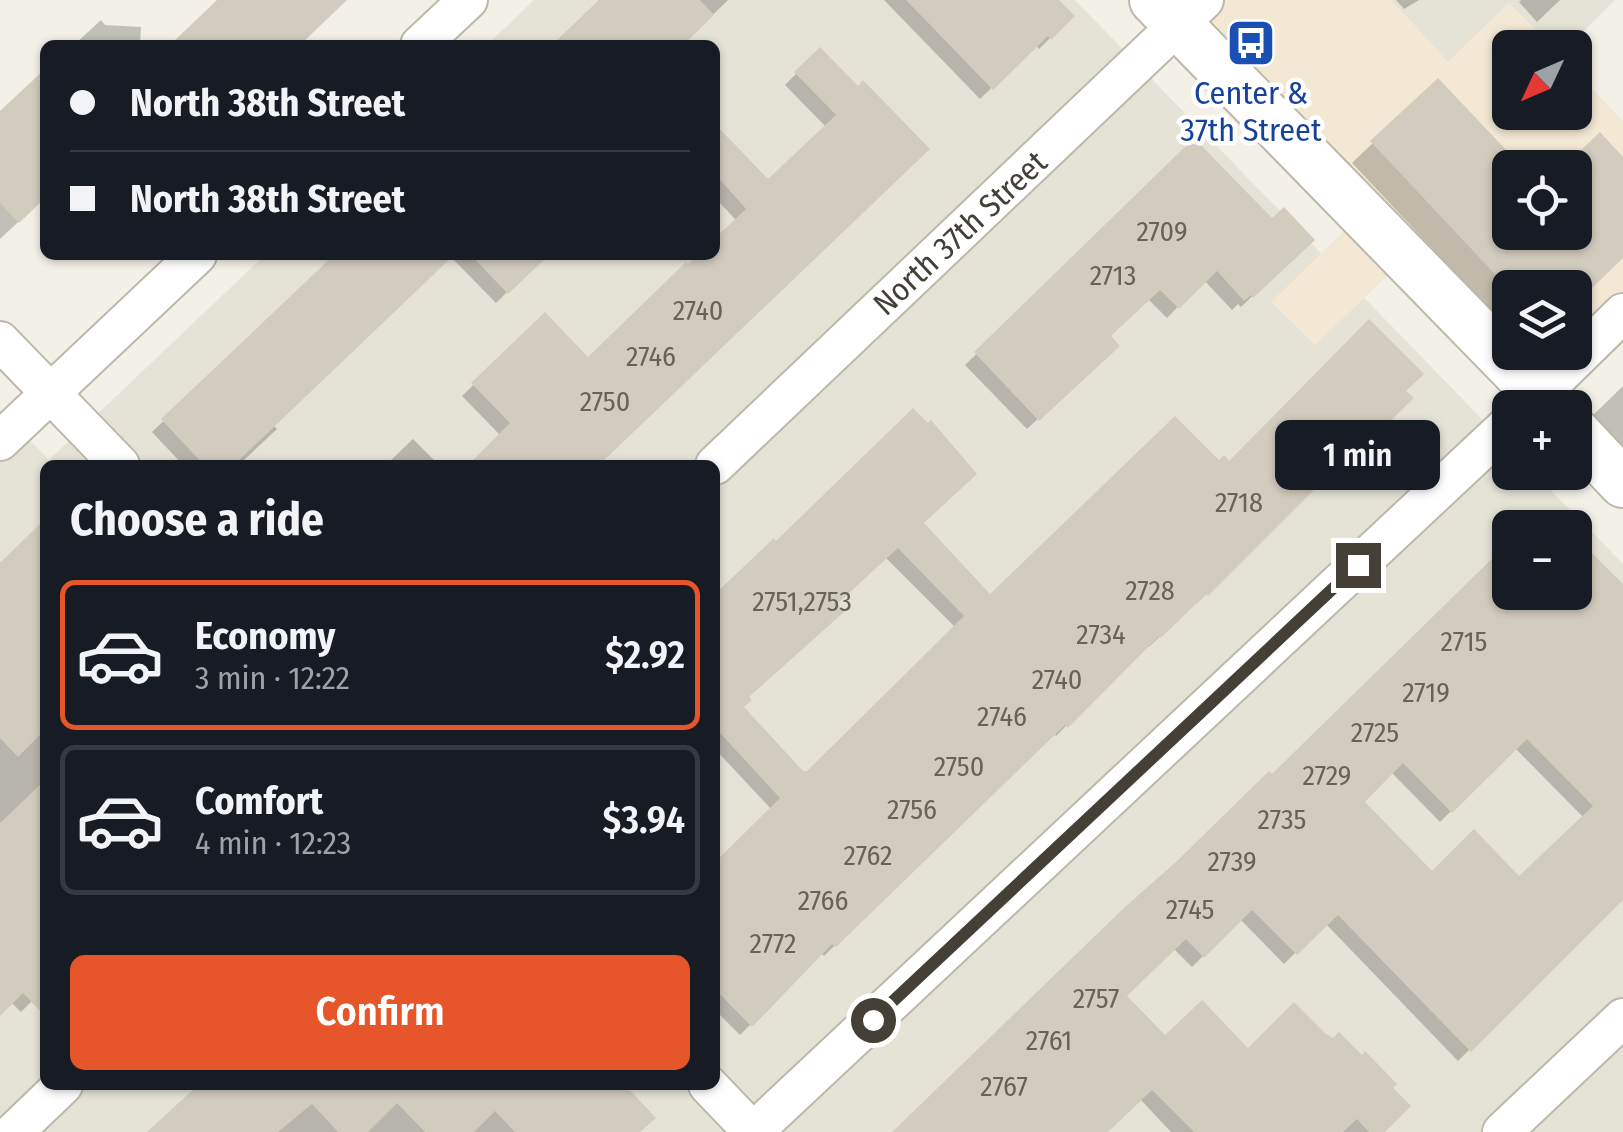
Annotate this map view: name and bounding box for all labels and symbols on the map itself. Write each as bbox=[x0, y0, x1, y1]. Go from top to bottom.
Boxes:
bus stop icon: Center & 37th Street bbox=[1225, 17, 1277, 69]
north arrow bbox=[1492, 30, 1592, 130]
place label: Center & 37th Street bbox=[1181, 74, 1322, 149]
street label: North 37th Street bbox=[865, 143, 1055, 323]
house number: 2709 bbox=[1136, 215, 1188, 248]
house number: 2713 bbox=[1090, 259, 1136, 292]
house number: 2740 bbox=[673, 294, 723, 327]
house number: 2746 bbox=[626, 340, 676, 373]
house number: 2750 bbox=[580, 385, 630, 418]
callout: 1 min bbox=[1276, 420, 1440, 490]
house number: 2718 bbox=[1215, 486, 1263, 519]
route end bbox=[1336, 543, 1381, 588]
house number: 2728 bbox=[1125, 574, 1175, 607]
house number: 2751,2753 bbox=[752, 585, 852, 618]
house number: 2734 bbox=[1076, 618, 1126, 651]
house number: 2715 bbox=[1441, 625, 1487, 658]
house number: 2740 bbox=[1032, 663, 1082, 696]
house number: 2719 bbox=[1402, 676, 1450, 709]
house number: 2746 bbox=[977, 700, 1027, 733]
house number: 2725 bbox=[1351, 716, 1399, 749]
house number: 2750 bbox=[934, 750, 984, 783]
house number: 2729 bbox=[1303, 759, 1351, 792]
house number: 2756 bbox=[887, 793, 937, 826]
house number: 2735 bbox=[1258, 803, 1306, 836]
house number: 2762 bbox=[844, 839, 892, 872]
house number: 2739 bbox=[1207, 845, 1257, 878]
house number: 2766 bbox=[798, 884, 848, 917]
house number: 2745 bbox=[1166, 893, 1214, 926]
house number: 2772 bbox=[750, 927, 796, 960]
house number: 2757 bbox=[1073, 982, 1119, 1015]
route start bbox=[851, 998, 896, 1043]
house number: 2761 bbox=[1026, 1024, 1072, 1057]
house number: 2767 bbox=[980, 1070, 1028, 1103]

